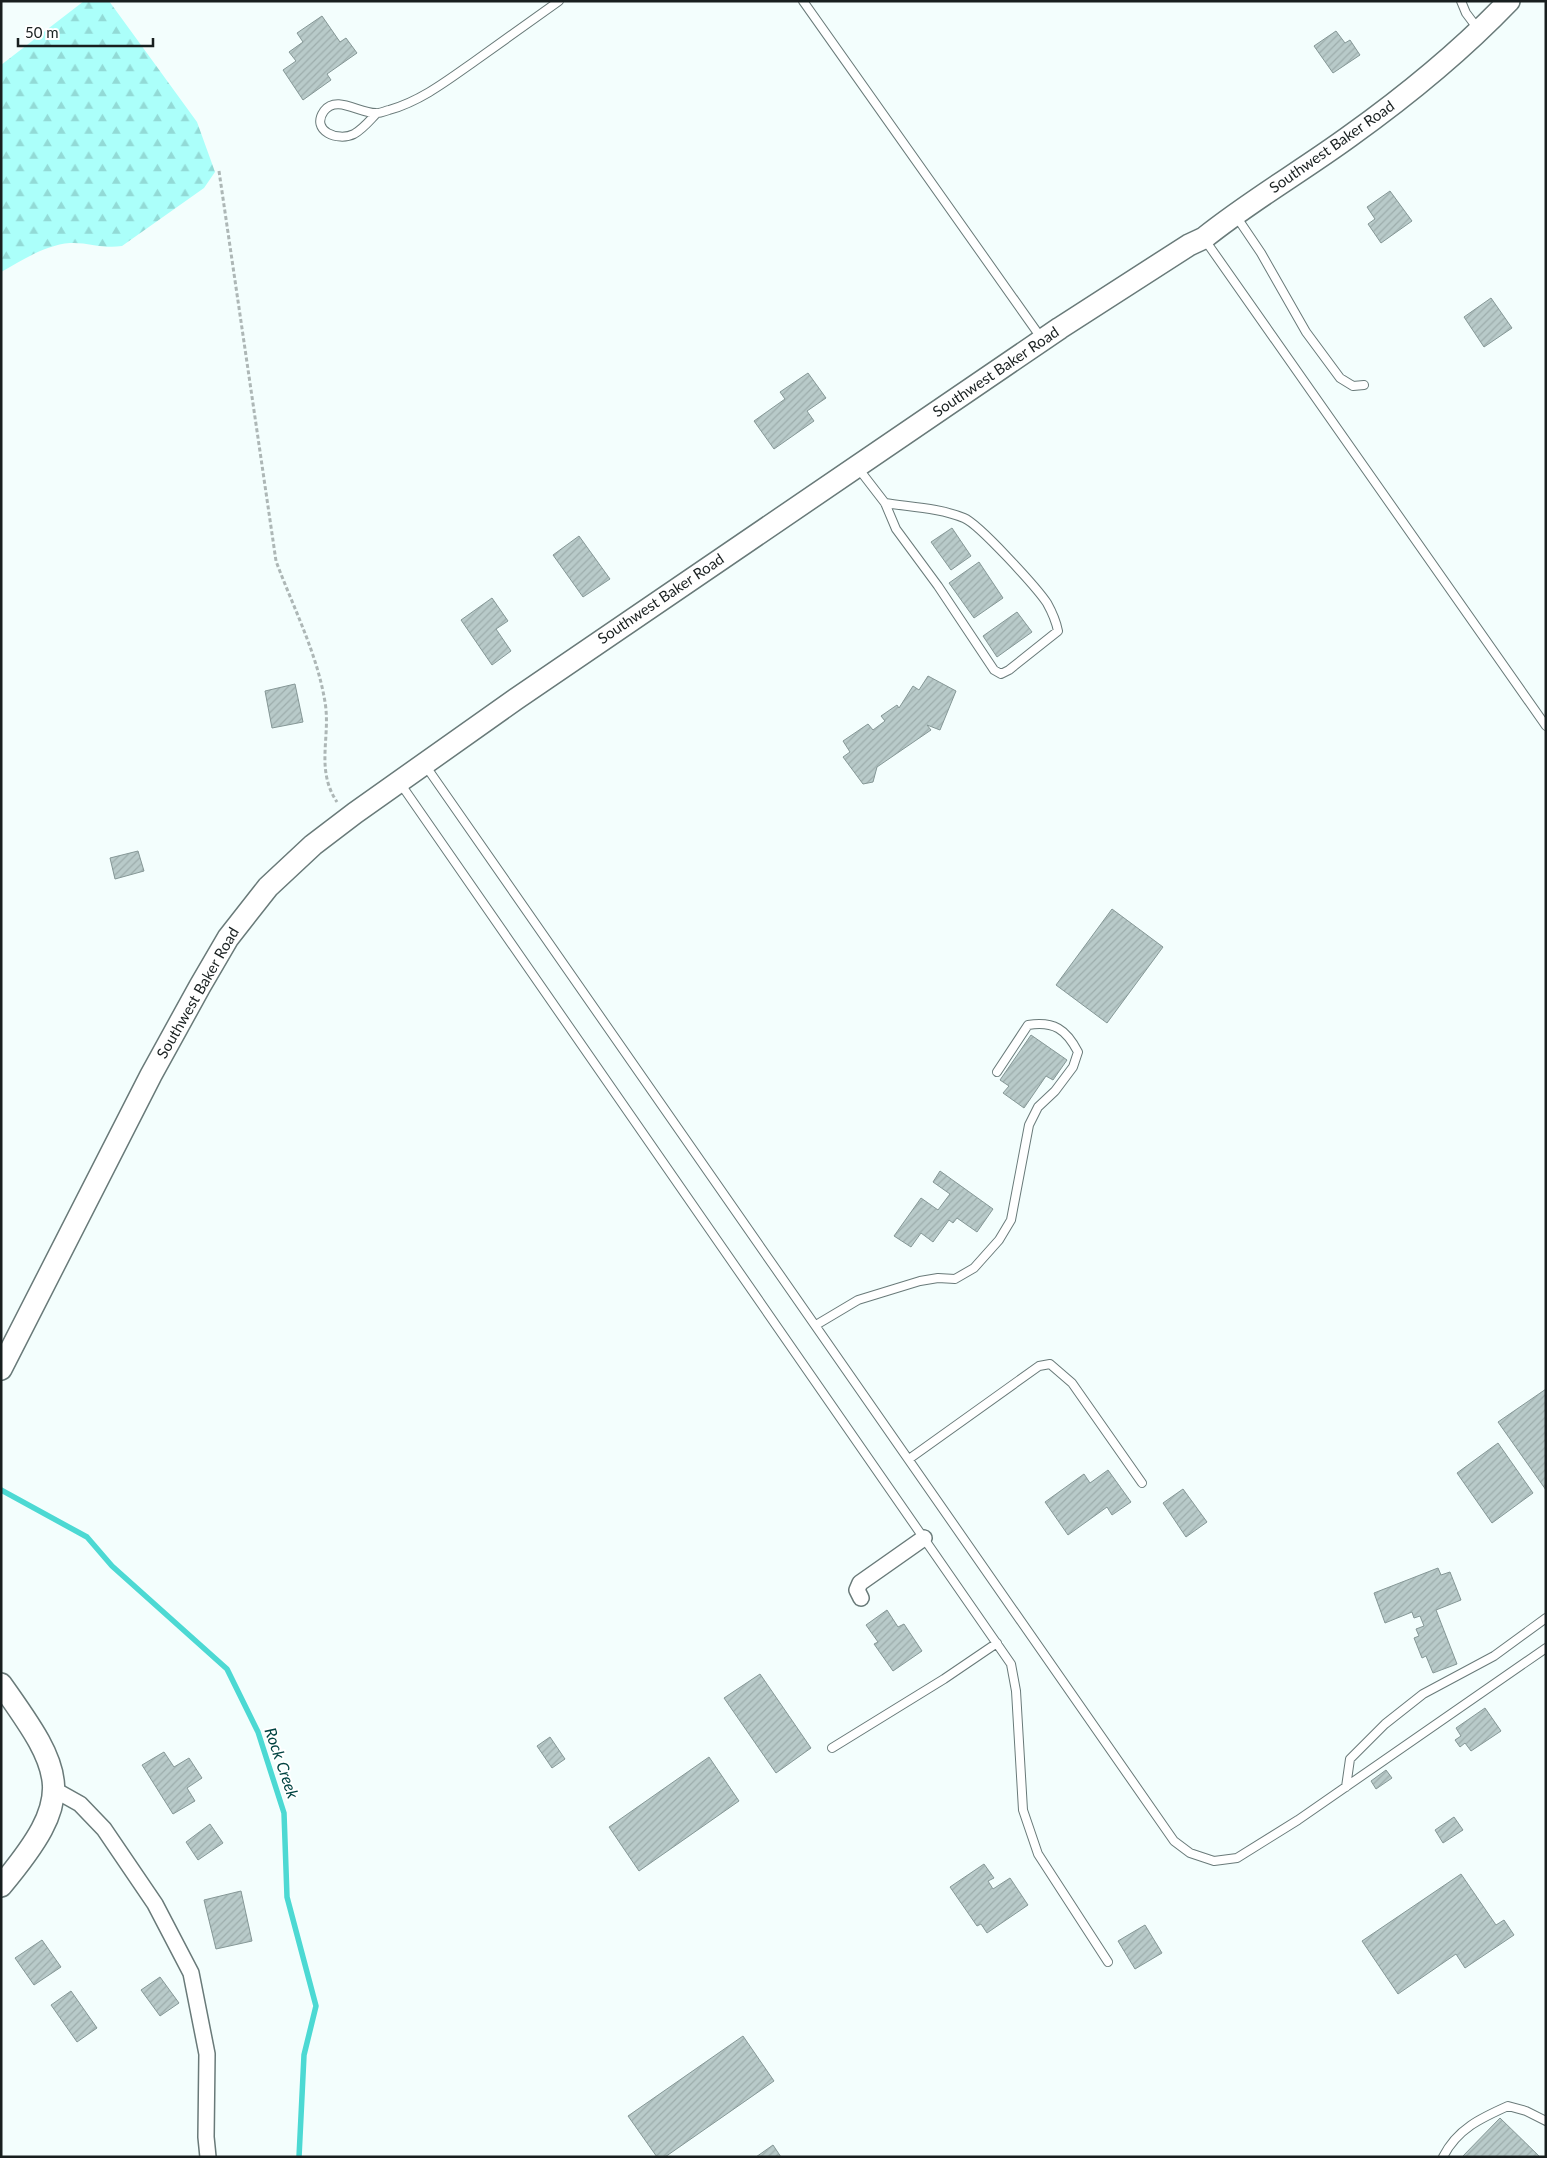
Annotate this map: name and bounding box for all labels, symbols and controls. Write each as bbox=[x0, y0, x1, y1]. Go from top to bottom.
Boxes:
scale bar bbox=[18, 15, 152, 47]
text: 50 m bbox=[25, 23, 59, 41]
street label: Southwest Baker Road bbox=[1265, 96, 1397, 196]
street label: Southwest Baker Road bbox=[929, 322, 1062, 420]
street label: Southwest Baker Road bbox=[594, 549, 727, 647]
street label: Southwest Baker Road bbox=[152, 924, 242, 1061]
water label: Rock Creek bbox=[261, 1725, 304, 1801]

